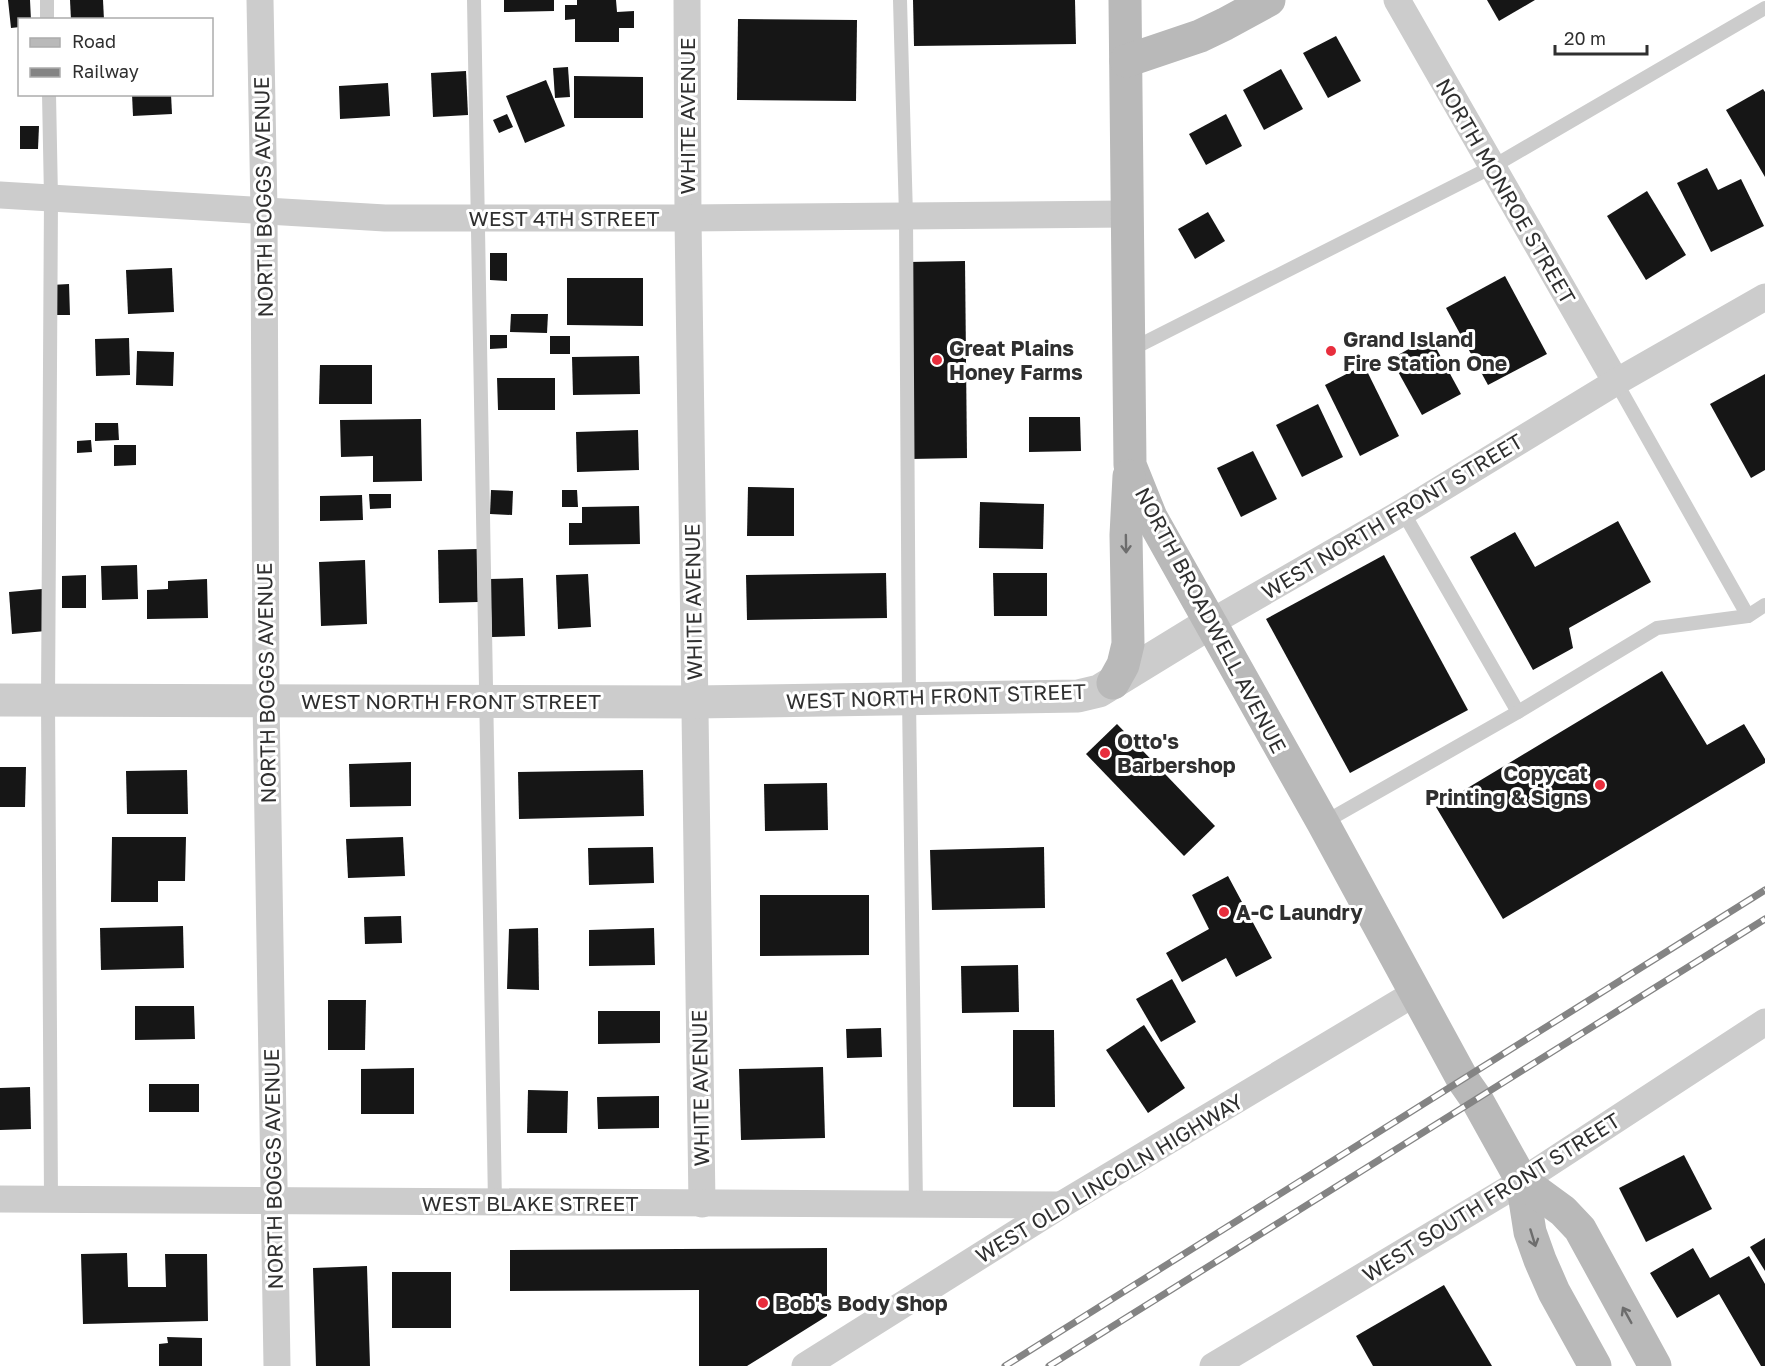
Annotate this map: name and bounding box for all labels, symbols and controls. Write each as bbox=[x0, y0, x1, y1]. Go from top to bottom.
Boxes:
legend bbox=[18, 18, 213, 96]
scale bar bbox=[1555, 18, 1646, 56]
text: 20 m bbox=[1564, 27, 1606, 49]
text: Road bbox=[72, 30, 116, 52]
street label: WHITE AVENUE bbox=[674, 38, 700, 194]
text: Railway bbox=[72, 60, 139, 82]
street label: NORTH MONROE STREET bbox=[1431, 73, 1581, 309]
street label: NORTH BOGGS AVENUE bbox=[248, 76, 278, 318]
street label: WEST 4TH STREET bbox=[469, 205, 659, 231]
place label: Grand Island Fire Station One bbox=[1343, 326, 1507, 376]
place label: Great Plains Honey Farms bbox=[949, 335, 1083, 385]
marker: Grand Island Fire Station One bbox=[1324, 344, 1338, 358]
marker: Great Plains Honey Farms bbox=[930, 353, 944, 367]
street label: WEST NORTH FRONT STREET bbox=[1257, 428, 1527, 604]
street label: NORTH BROADWELL AVENUE bbox=[1130, 483, 1292, 757]
street label: WHITE AVENUE bbox=[679, 523, 707, 681]
one-way arrow bbox=[1120, 534, 1132, 554]
street label: NORTH BOGGS AVENUE bbox=[251, 562, 281, 804]
street label: WEST NORTH FRONT STREET bbox=[786, 678, 1086, 714]
street label: WEST NORTH FRONT STREET bbox=[301, 688, 601, 714]
place label: Otto's Barbershop bbox=[1117, 728, 1236, 778]
marker: Otto's Barbershop bbox=[1098, 746, 1112, 760]
place label: Copycat Printing & Signs bbox=[1425, 760, 1588, 810]
marker: Copycat Printing & Signs bbox=[1593, 778, 1607, 792]
place label: A-C Laundry bbox=[1236, 899, 1363, 925]
marker: A-C Laundry bbox=[1217, 905, 1231, 919]
street label: WHITE AVENUE bbox=[686, 1009, 714, 1167]
street label: NORTH BOGGS AVENUE bbox=[258, 1048, 288, 1290]
street label: WEST OLD LINCOLN HIGHWAY bbox=[971, 1087, 1248, 1268]
street label: WEST SOUTH FRONT STREET bbox=[1357, 1107, 1625, 1287]
street label: WEST BLAKE STREET bbox=[421, 1190, 639, 1216]
one-way arrow bbox=[1528, 1228, 1539, 1247]
place label: Bob's Body Shop bbox=[775, 1290, 948, 1316]
marker: Bob's Body Shop bbox=[756, 1296, 770, 1310]
one-way arrow bbox=[1621, 1307, 1633, 1324]

